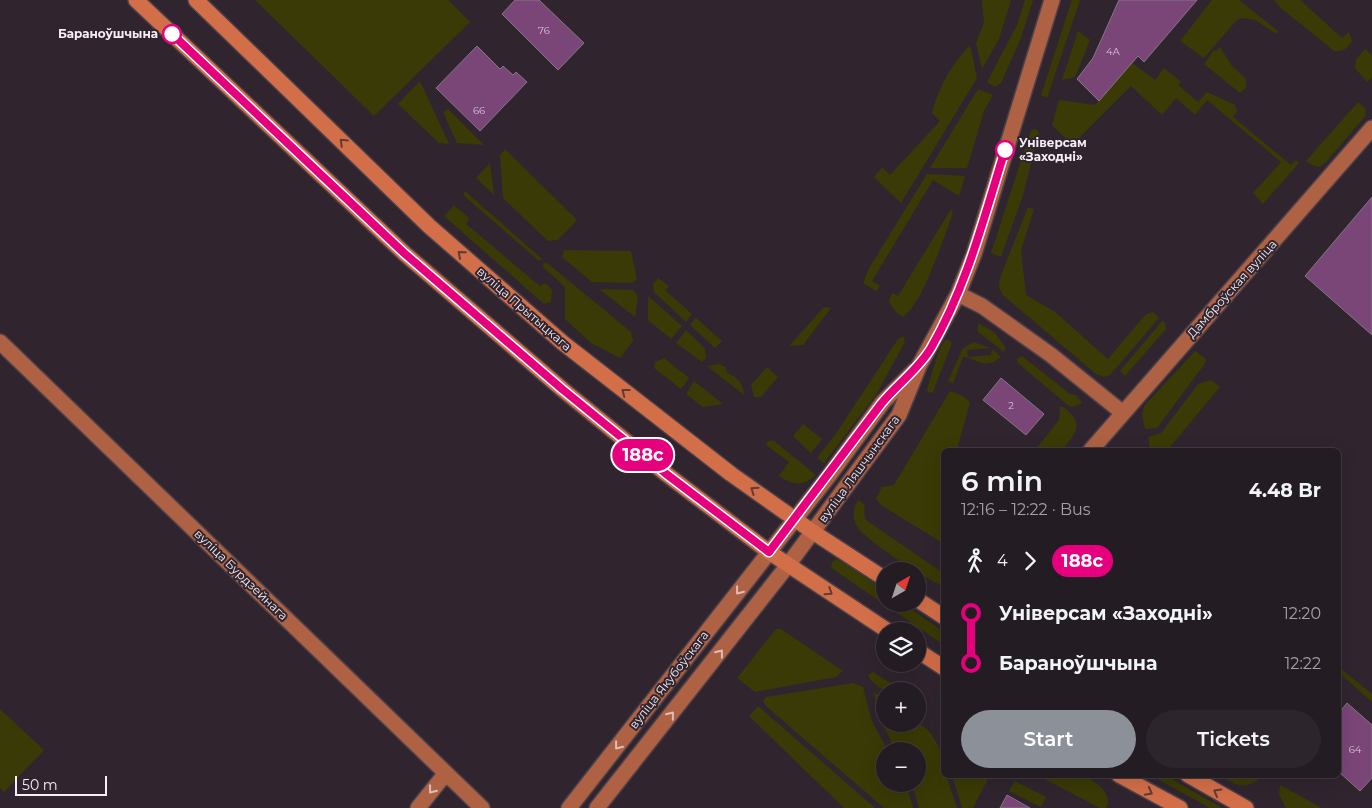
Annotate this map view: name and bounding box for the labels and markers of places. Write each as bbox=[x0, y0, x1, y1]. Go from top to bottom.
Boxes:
marker: Бараноўшчына bbox=[162, 24, 182, 44]
place label: Бараноўшчына bbox=[58, 26, 158, 41]
place label: Універсам «Заходні» bbox=[1019, 135, 1087, 164]
marker: Універсам «Заходні» bbox=[995, 140, 1015, 160]

